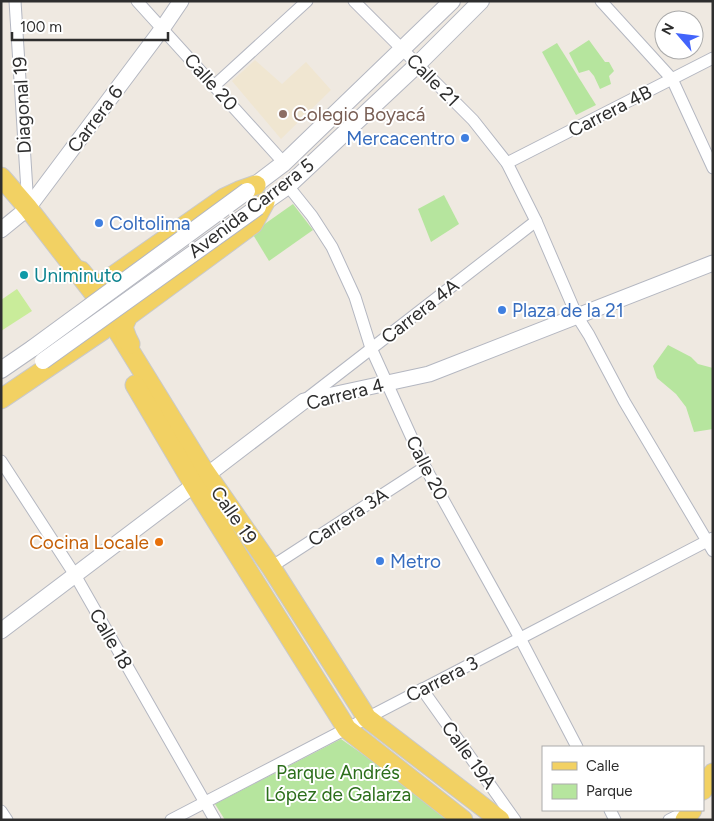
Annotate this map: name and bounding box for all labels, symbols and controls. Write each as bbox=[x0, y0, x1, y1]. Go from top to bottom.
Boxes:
scale bar bbox=[12, 10, 169, 42]
north arrow bbox=[654, 10, 704, 60]
text: 100 m bbox=[20, 18, 62, 36]
text: N bbox=[658, 20, 678, 38]
street label: Calle 20 bbox=[179, 48, 243, 116]
street label: Calle 21 bbox=[402, 49, 464, 111]
street label: Diagonal 19 bbox=[8, 56, 36, 154]
street label: Carrera 4B bbox=[564, 80, 656, 142]
street label: Carrera 6 bbox=[62, 81, 128, 157]
place label: Colegio Boyacá bbox=[293, 103, 425, 126]
marker: Colegio Boyacá bbox=[277, 108, 289, 120]
place label: Mercacentro bbox=[346, 127, 455, 150]
marker: Mercacentro bbox=[459, 132, 471, 144]
street label: Avenida Carrera 5 bbox=[184, 153, 318, 263]
place label: Coltolima bbox=[109, 212, 191, 235]
marker: Coltolima bbox=[93, 217, 105, 229]
place label: Uniminuto bbox=[34, 264, 122, 287]
marker: Uniminuto bbox=[18, 269, 30, 281]
street label: Carrera 4A bbox=[377, 274, 463, 348]
place label: Plaza de la 21 bbox=[512, 299, 624, 322]
marker: Plaza de la 21 bbox=[496, 304, 508, 316]
street label: Carrera 4 bbox=[304, 373, 386, 415]
street label: Calle 20 bbox=[401, 432, 453, 504]
street label: Calle 19 bbox=[206, 482, 262, 548]
street label: Carrera 3A bbox=[304, 483, 392, 551]
place label: Cocina Locale bbox=[29, 531, 149, 554]
marker: Cocina Locale bbox=[153, 536, 165, 548]
place label: Metro bbox=[390, 550, 441, 573]
marker: Metro bbox=[374, 555, 386, 567]
street label: Calle 18 bbox=[84, 605, 138, 673]
street label: Carrera 3 bbox=[402, 651, 482, 707]
street label: Calle 19A bbox=[437, 717, 501, 794]
legend bbox=[542, 746, 704, 811]
text: Calle bbox=[586, 757, 619, 775]
park label: Parque Andrés López de Galarza bbox=[265, 761, 411, 806]
text: Parque bbox=[586, 782, 633, 800]

